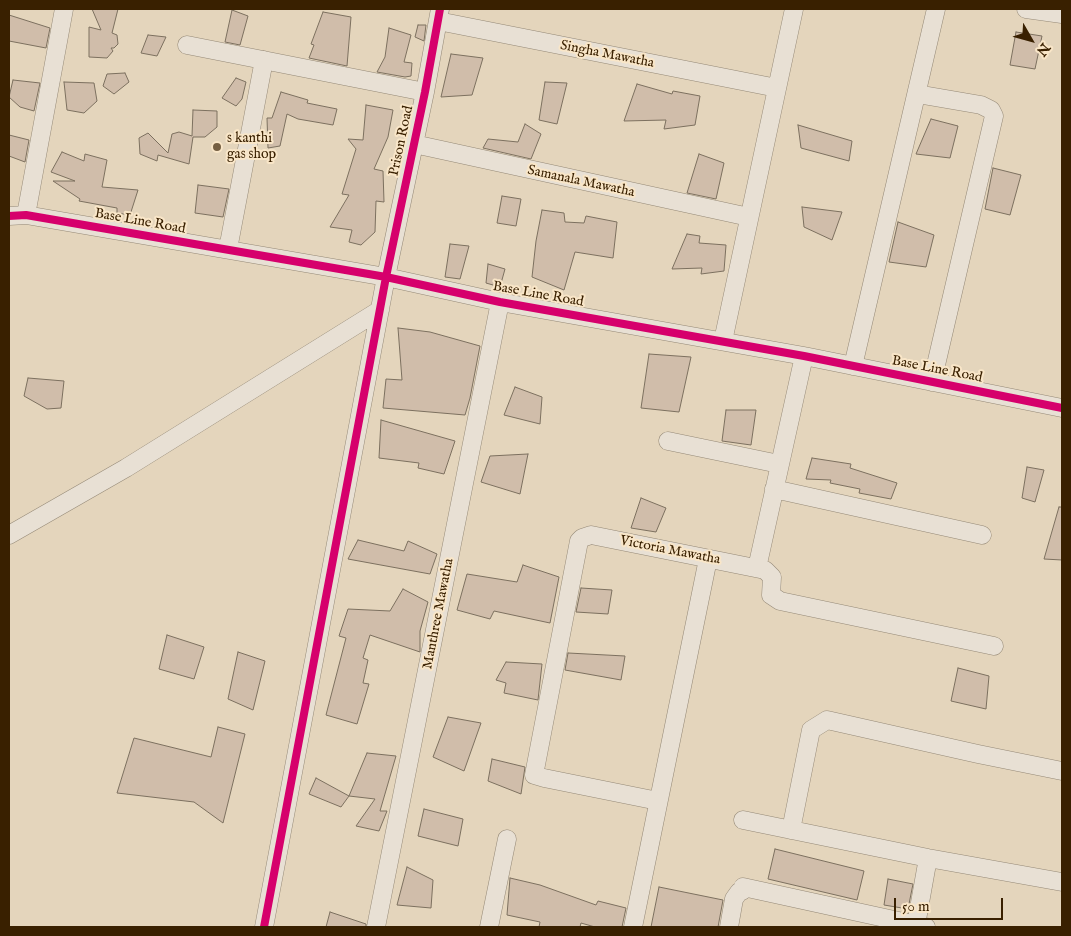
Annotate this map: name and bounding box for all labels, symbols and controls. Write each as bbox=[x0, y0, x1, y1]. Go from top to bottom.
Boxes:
north arrow bbox=[1006, 15, 1056, 65]
street label: Singha Mawatha bbox=[559, 38, 655, 72]
text: N bbox=[1032, 39, 1054, 60]
street label: Prison Road bbox=[386, 104, 418, 178]
place label: s kanthi gas shop bbox=[227, 131, 276, 164]
marker: s kanthi gas shop bbox=[211, 141, 223, 153]
street label: Samanala Mawatha bbox=[526, 162, 636, 202]
street label: Base Line Road bbox=[93, 206, 187, 238]
street label: Base Line Road bbox=[491, 279, 585, 311]
street label: Base Line Road bbox=[890, 353, 984, 387]
street label: Victoria Mawatha bbox=[618, 533, 722, 569]
street label: Manthree Mawatha bbox=[420, 557, 458, 671]
scale bar bbox=[896, 888, 1005, 920]
text: 50 m bbox=[902, 897, 930, 916]

